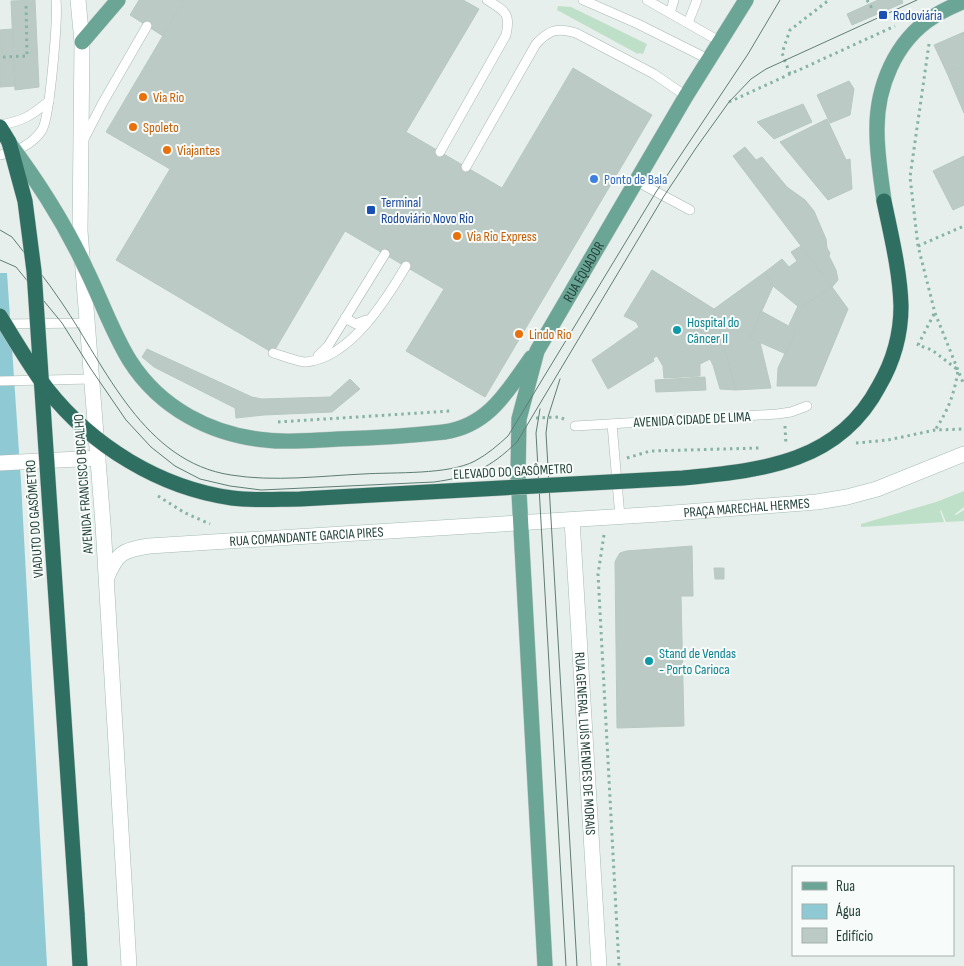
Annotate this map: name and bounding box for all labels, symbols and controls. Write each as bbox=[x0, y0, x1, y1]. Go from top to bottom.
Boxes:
place label: Rodoviária bbox=[893, 7, 942, 24]
marker: Rodoviária bbox=[877, 9, 889, 21]
place label: Via Rio bbox=[153, 89, 185, 106]
marker: Via Rio bbox=[137, 91, 149, 103]
place label: Spoleto bbox=[143, 119, 179, 136]
marker: Spoleto bbox=[127, 121, 139, 133]
place label: Viajantes bbox=[177, 142, 220, 159]
marker: Viajantes bbox=[161, 144, 173, 156]
place label: Ponto de Bala bbox=[604, 171, 667, 188]
marker: Ponto de Bala bbox=[588, 173, 600, 185]
place label: Terminal Rodoviário Novo Rio bbox=[381, 194, 474, 227]
marker: Terminal Rodoviário Novo Rio bbox=[365, 204, 377, 216]
place label: Via Rio Express bbox=[467, 228, 537, 245]
marker: Via Rio Express bbox=[451, 230, 463, 242]
street label: RUA EQUADOR bbox=[560, 238, 608, 305]
place label: Hospital do Câncer II bbox=[687, 314, 740, 347]
marker: Hospital do Câncer II bbox=[671, 324, 683, 336]
place label: Lindo Rio bbox=[529, 326, 572, 343]
marker: Lindo Rio bbox=[513, 328, 525, 340]
street label: AVENIDA CIDADE DE LIMA bbox=[632, 408, 752, 431]
street label: AVENIDA FRANCISCO BICALHO bbox=[70, 413, 97, 555]
street label: VIADUTO DO GASÔMETRO bbox=[22, 459, 47, 579]
street label: ELEVADO DO GASÔMETRO bbox=[453, 460, 573, 483]
street label: PRAÇA MARECHAL HERMES bbox=[683, 495, 810, 521]
street label: RUA COMANDANTE GARCIA PIRES bbox=[229, 523, 384, 550]
place label: Stand de Vendas - Porto Carioca bbox=[659, 645, 736, 678]
street label: RUA GENERAL LUÍS MENDES DE MORAIS bbox=[571, 652, 599, 836]
marker: Stand de Vendas - Porto Carioca bbox=[643, 655, 655, 667]
legend bbox=[792, 866, 954, 956]
text: Rua bbox=[836, 877, 855, 896]
text: Água bbox=[835, 902, 861, 921]
text: Edifício bbox=[836, 927, 873, 946]

